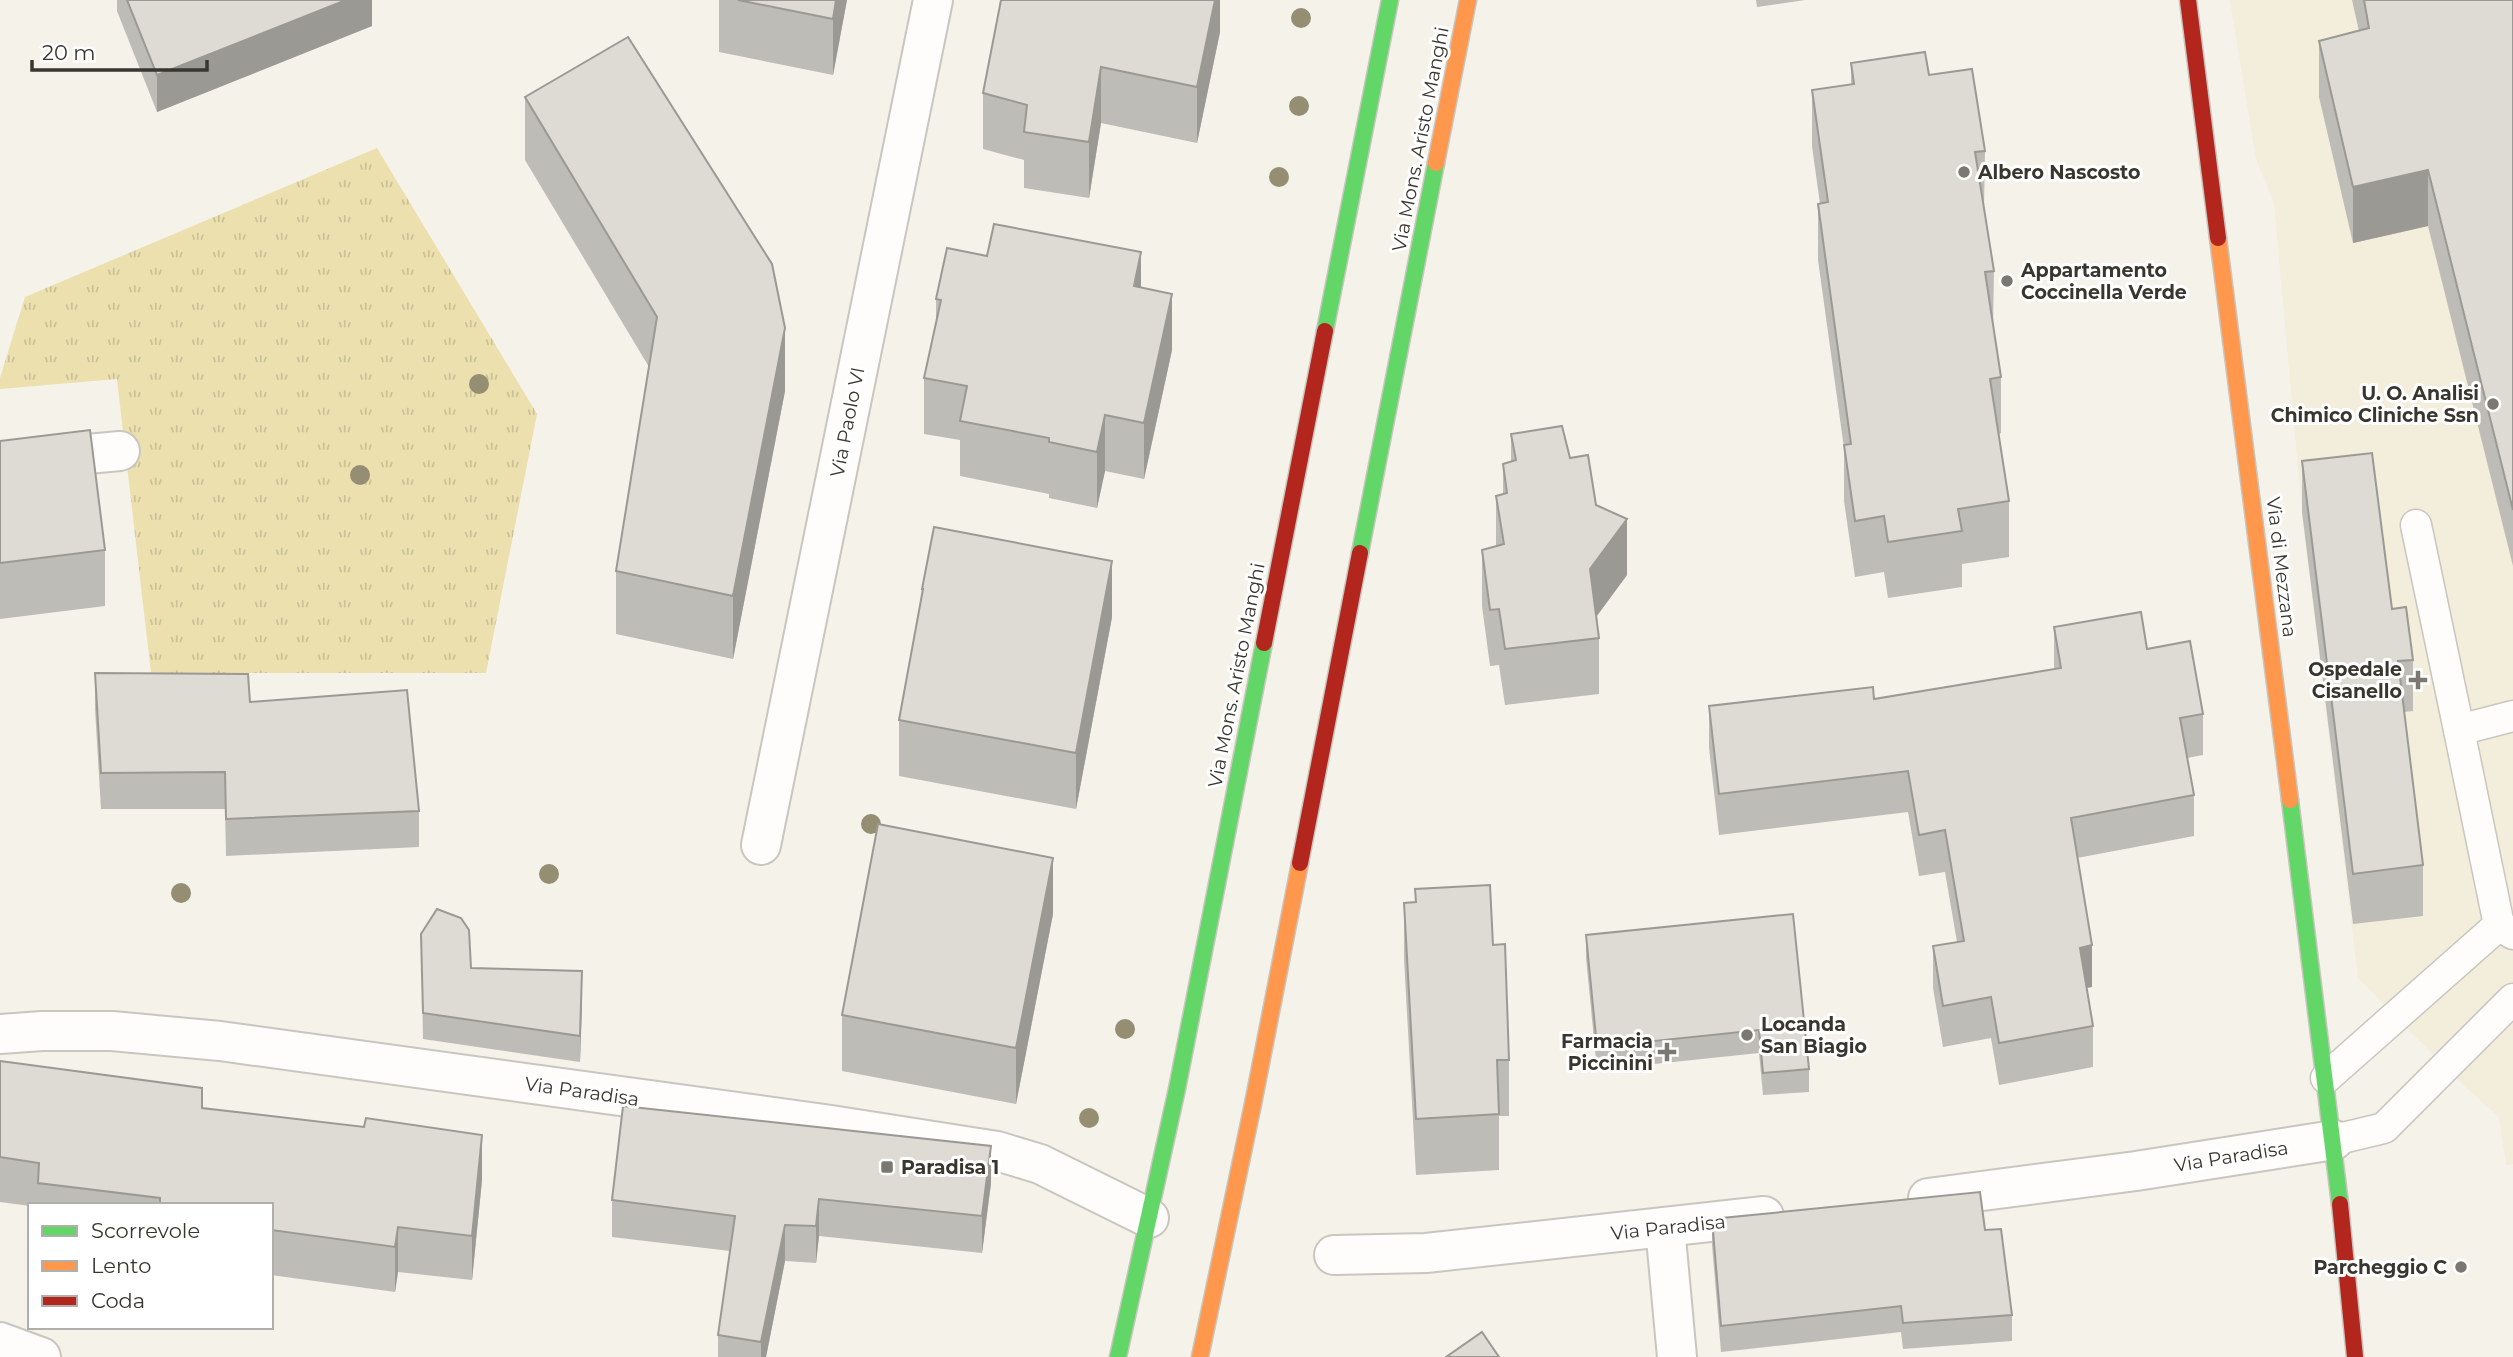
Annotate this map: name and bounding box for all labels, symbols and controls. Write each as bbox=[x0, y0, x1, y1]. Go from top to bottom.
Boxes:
street label: Via Mons. Aristo Manghi bbox=[1387, 25, 1454, 253]
scale bar bbox=[32, 28, 206, 72]
text: 20 m bbox=[42, 40, 96, 65]
place label: Albero Nascosto bbox=[1977, 161, 2140, 184]
marker: Albero Nascosto bbox=[1956, 164, 1972, 180]
place label: Appartamento Coccinella Verde bbox=[2020, 259, 2187, 304]
marker: Appartamento Coccinella Verde bbox=[1999, 273, 2015, 289]
street label: Via Paolo VI bbox=[826, 365, 869, 479]
place label: U. O. Analisi Chimico Cliniche Ssn bbox=[2271, 382, 2479, 427]
marker: U. O. Analisi Chimico Cliniche Ssn bbox=[2485, 396, 2501, 412]
street label: Via di Mezzana bbox=[2261, 495, 2302, 639]
street label: Via Mons. Aristo Manghi bbox=[1203, 561, 1270, 789]
place label: Ospedale Cisanello bbox=[2308, 658, 2402, 703]
marker: Ospedale Cisanello bbox=[2408, 670, 2428, 690]
place label: Locanda San Biagio bbox=[1761, 1013, 1867, 1058]
marker: Locanda San Biagio bbox=[1739, 1027, 1755, 1043]
place label: Farmacia Piccinini bbox=[1561, 1030, 1653, 1075]
marker: Farmacia Piccinini bbox=[1659, 1044, 1675, 1060]
street label: Via Paradisa bbox=[523, 1072, 641, 1111]
street label: Via Paradisa bbox=[2172, 1136, 2290, 1177]
place label: Paradisa 1 bbox=[901, 1156, 999, 1179]
marker: Paradisa 1 bbox=[879, 1159, 895, 1175]
legend bbox=[28, 1203, 273, 1329]
street label: Via Paradisa bbox=[1610, 1210, 1727, 1245]
text: Scorrevole bbox=[91, 1218, 200, 1243]
text: Lento bbox=[91, 1253, 151, 1278]
place label: Parcheggio C bbox=[2313, 1256, 2447, 1279]
marker: Parcheggio C bbox=[2453, 1259, 2469, 1275]
text: Coda bbox=[91, 1288, 145, 1313]

